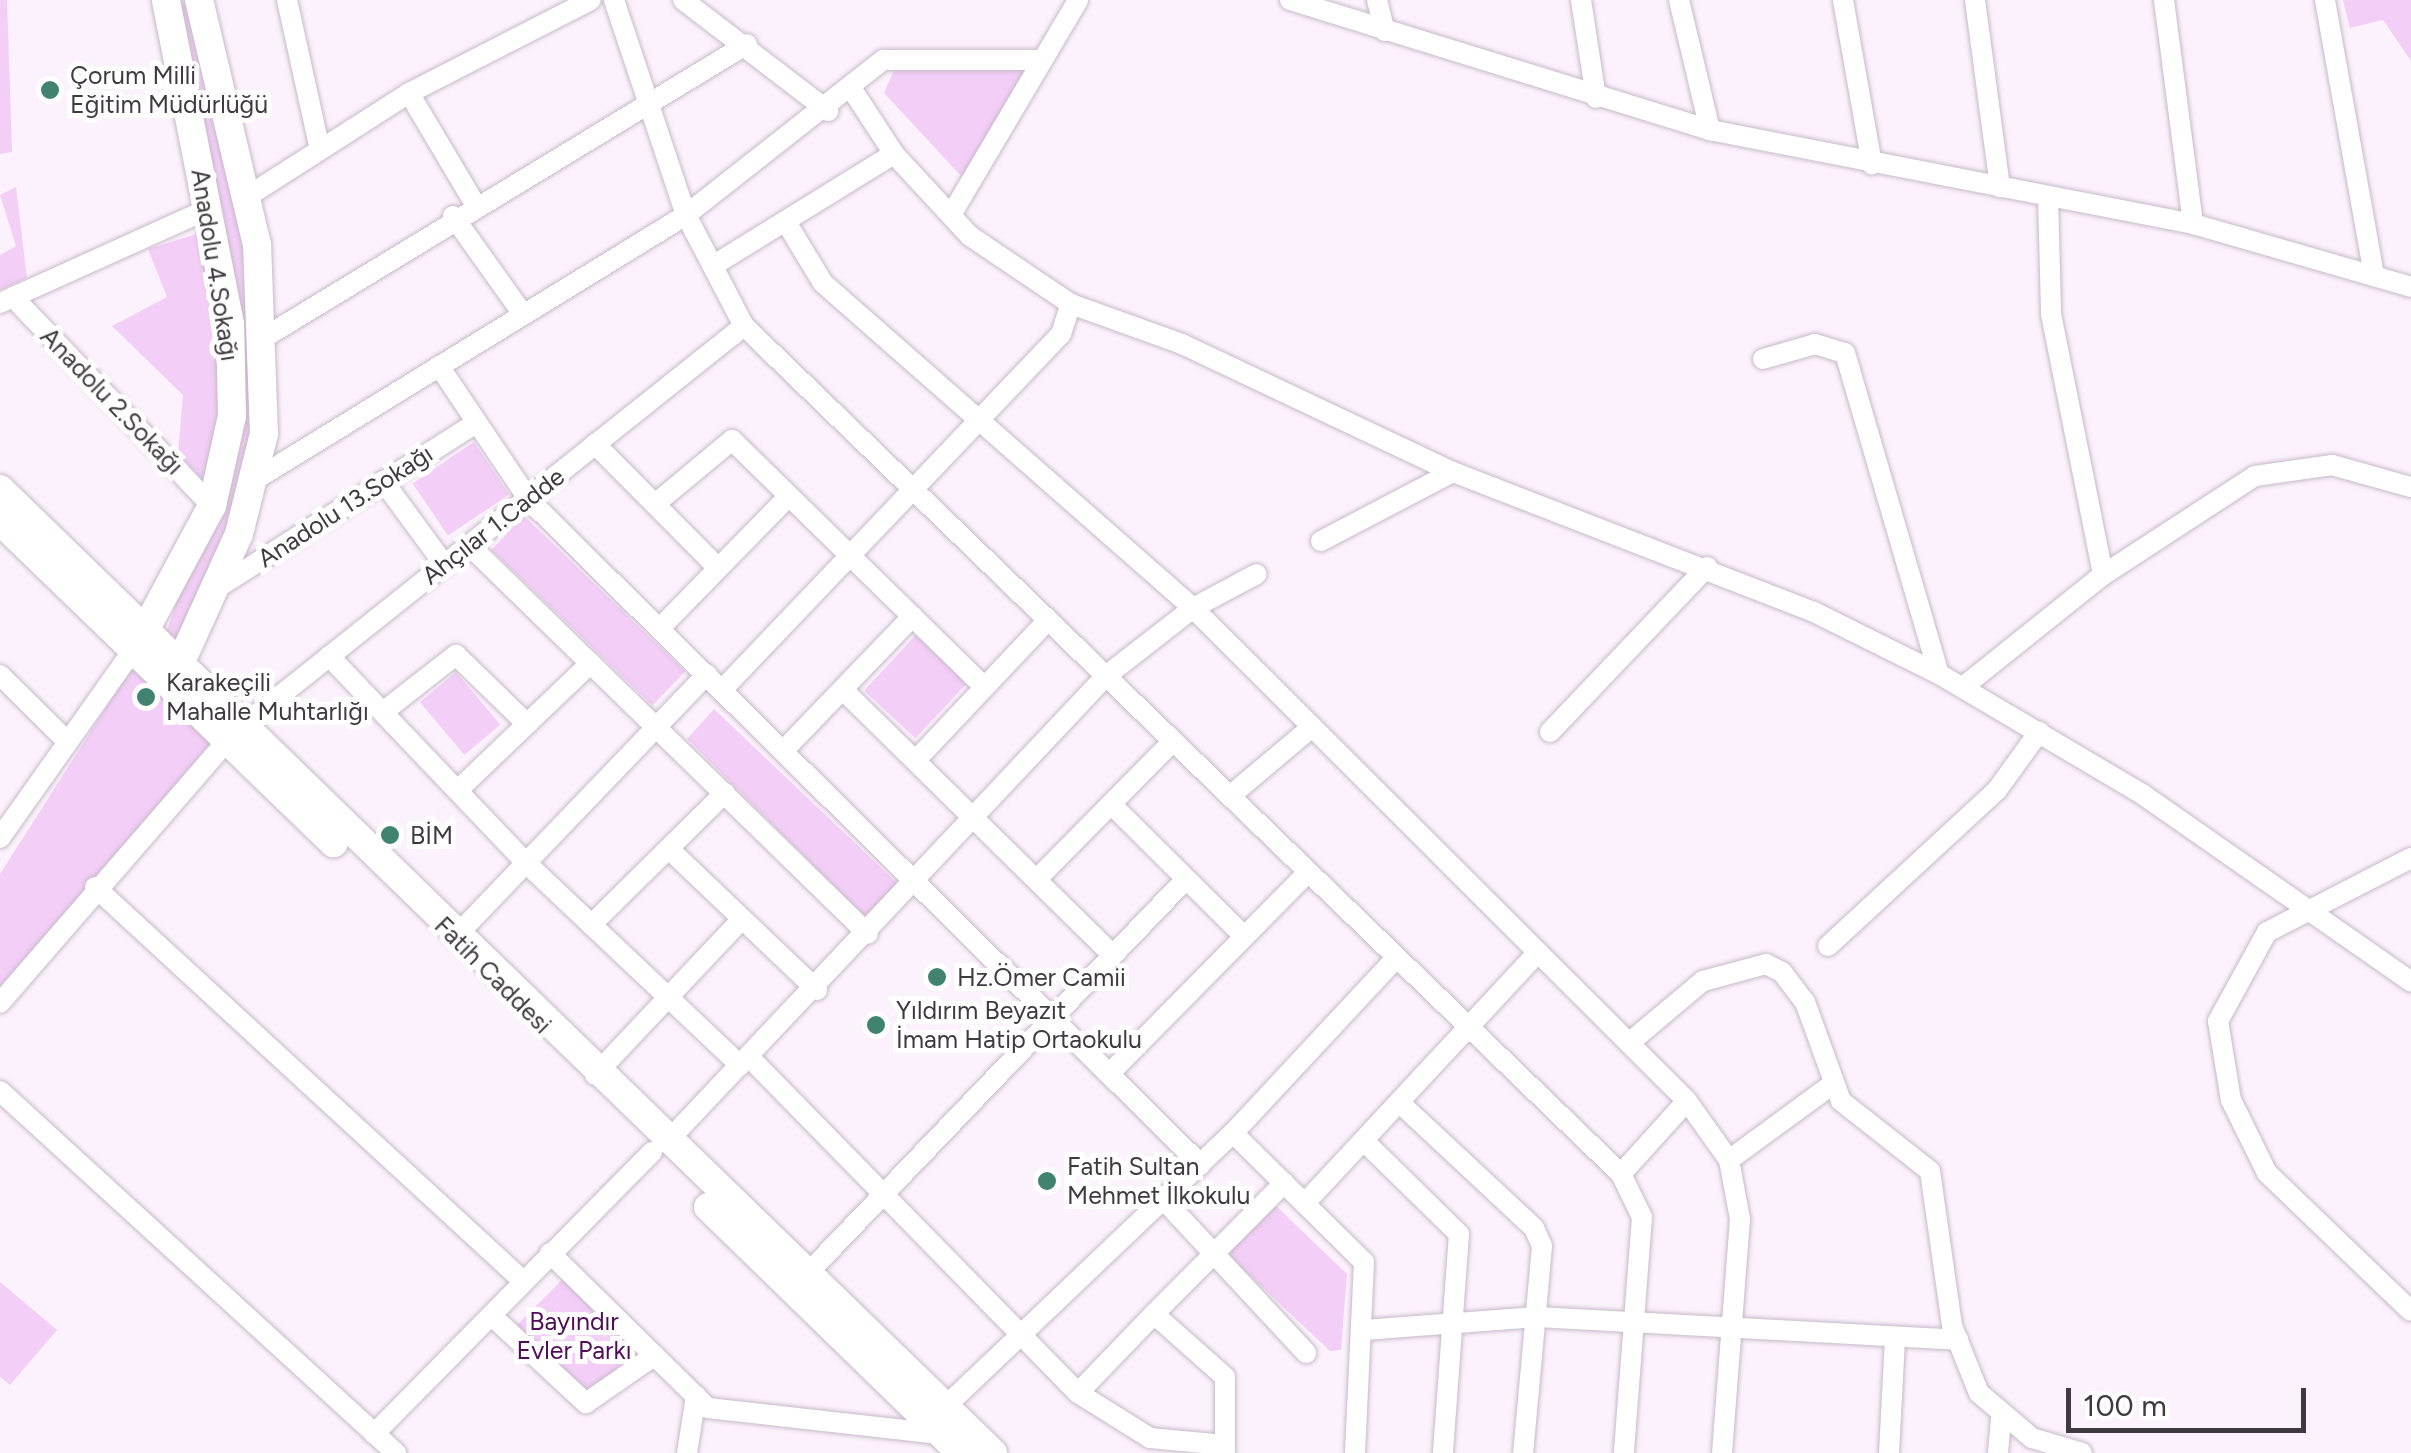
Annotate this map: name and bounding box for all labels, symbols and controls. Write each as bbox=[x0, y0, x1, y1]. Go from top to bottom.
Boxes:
place label: Çorum Milli Eğitim Müdürlüğü bbox=[70, 61, 268, 120]
marker: Çorum Milli Eğitim Müdürlüğü bbox=[39, 79, 61, 101]
street label: Anadolu 4.Sokağı bbox=[185, 167, 245, 363]
street label: Anadolu 2.Sokağı bbox=[34, 321, 190, 481]
street label: Anadolu 13.Sokağı bbox=[252, 438, 438, 574]
street label: Ahçılar 1.Cadde bbox=[416, 461, 570, 591]
place label: Karakeçili Mahalle Muhtarlığı bbox=[166, 668, 369, 727]
marker: Karakeçili Mahalle Muhtarlığı bbox=[135, 686, 157, 708]
place label: BİM bbox=[410, 820, 453, 850]
marker: BİM bbox=[379, 824, 401, 846]
street label: Fatih Caddesi bbox=[428, 910, 558, 1040]
place label: Hz.Ömer Camii bbox=[957, 962, 1126, 992]
marker: Hz.Ömer Camii bbox=[926, 966, 948, 988]
place label: Yıldırım Beyazıt İmam Hatip Ortaokulu bbox=[896, 996, 1142, 1055]
marker: Yıldırım Beyazıt İmam Hatip Ortaokulu bbox=[865, 1014, 887, 1036]
place label: Fatih Sultan Mehmet İlkokulu bbox=[1067, 1152, 1250, 1211]
marker: Fatih Sultan Mehmet İlkokulu bbox=[1036, 1170, 1058, 1192]
park label: Bayındır Evler Parkı bbox=[517, 1307, 631, 1366]
scale bar bbox=[2071, 1368, 2311, 1430]
text: 100 m bbox=[2083, 1387, 2167, 1424]

